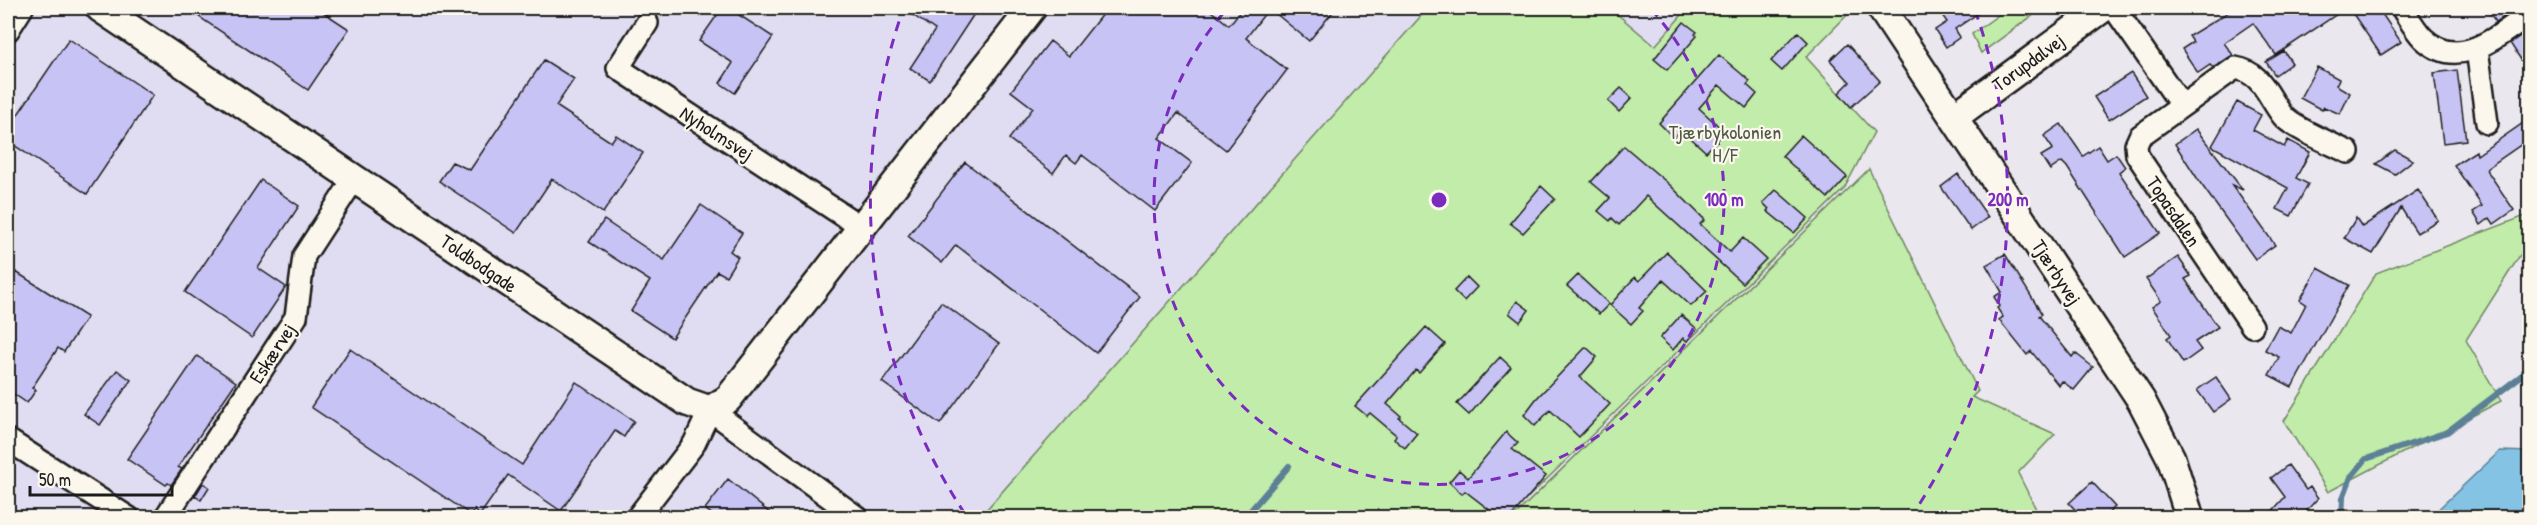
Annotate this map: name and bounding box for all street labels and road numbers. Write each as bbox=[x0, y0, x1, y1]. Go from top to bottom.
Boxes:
street label: Torupdalvej bbox=[1986, 27, 2070, 97]
street label: Nyholmsvej bbox=[675, 99, 759, 167]
street label: Topasdalen bbox=[2141, 171, 2207, 251]
street label: Toldbodgade bbox=[435, 227, 523, 299]
street label: Tjærbyvej bbox=[2026, 234, 2088, 310]
street label: Eskærvej bbox=[242, 318, 302, 388]

